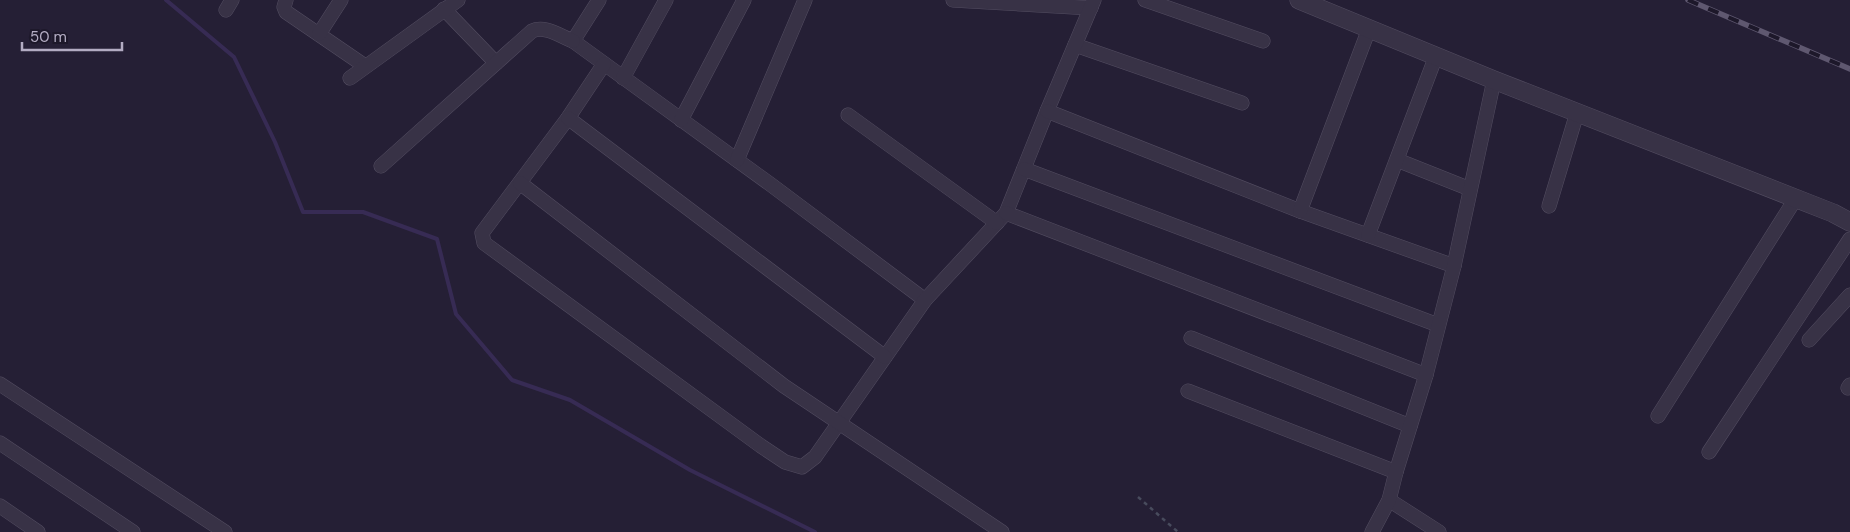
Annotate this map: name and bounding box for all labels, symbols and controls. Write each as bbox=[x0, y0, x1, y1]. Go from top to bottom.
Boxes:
scale bar bbox=[22, 20, 122, 52]
text: 50 m bbox=[30, 27, 67, 47]

